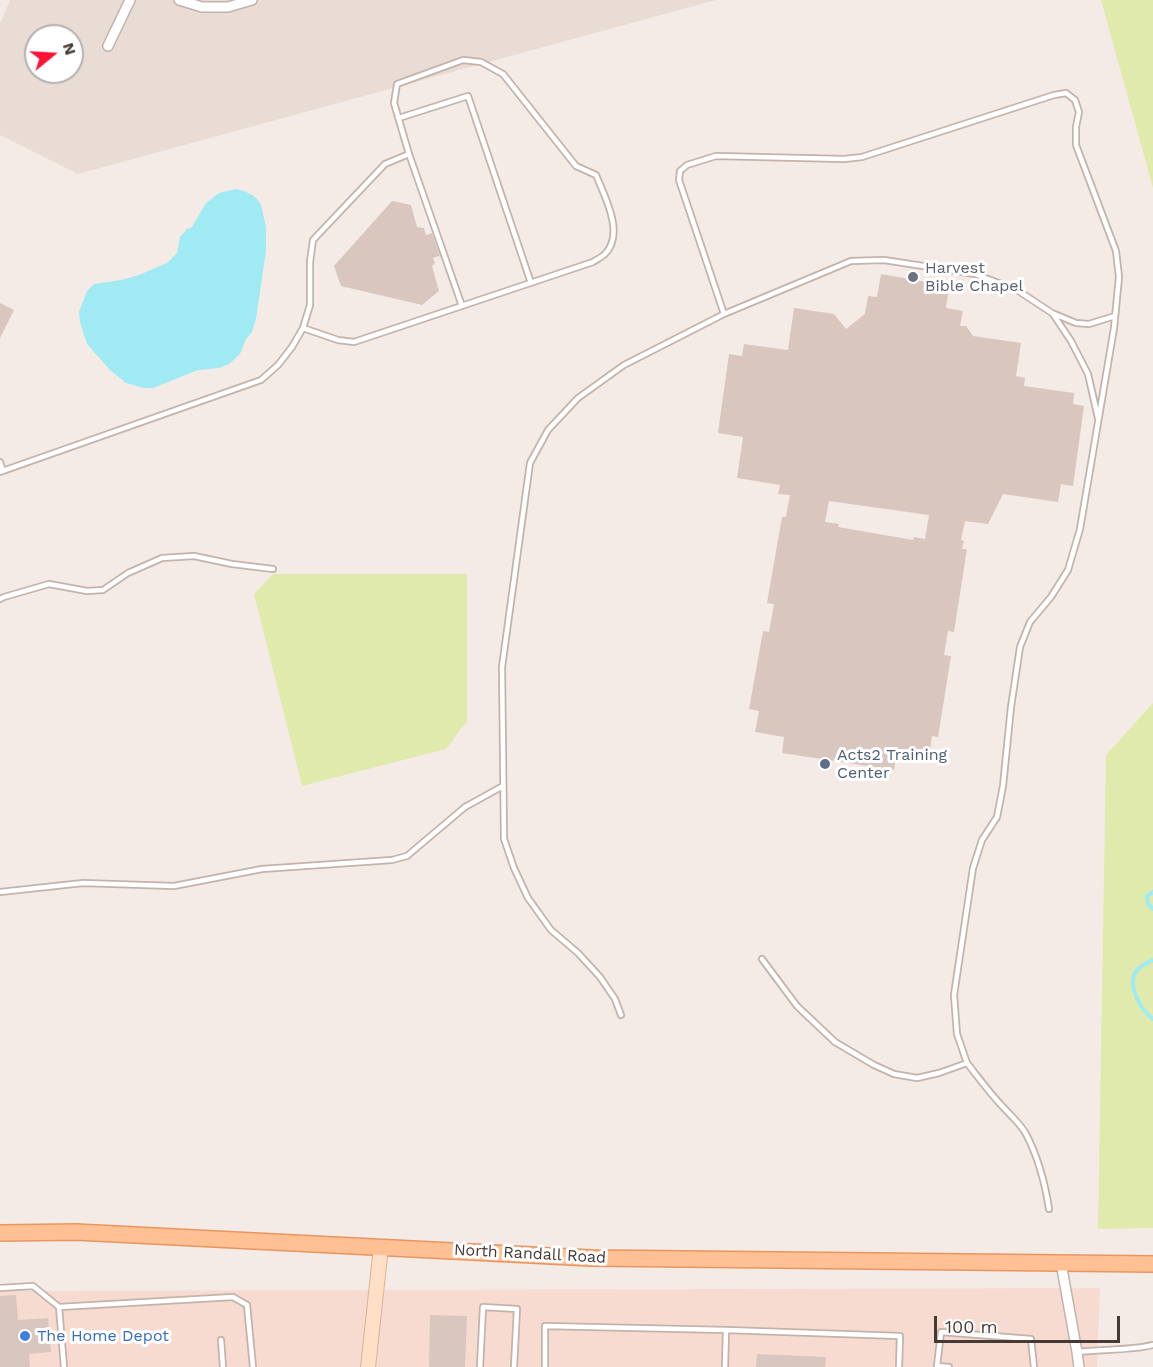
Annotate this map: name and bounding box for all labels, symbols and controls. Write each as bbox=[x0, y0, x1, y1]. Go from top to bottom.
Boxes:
north arrow bbox=[24, 24, 84, 84]
text: N bbox=[59, 40, 81, 57]
place label: Harvest Bible Chapel bbox=[925, 258, 1023, 296]
marker: Harvest Bible Chapel bbox=[906, 270, 920, 284]
place label: Acts2 Training Center bbox=[837, 745, 947, 783]
marker: Acts2 Training Center bbox=[818, 757, 832, 771]
street label: North Randall Road bbox=[453, 1240, 607, 1268]
scale bar bbox=[937, 1304, 1123, 1342]
text: 100 m bbox=[945, 1316, 998, 1337]
place label: The Home Depot bbox=[37, 1326, 169, 1346]
marker: The Home Depot bbox=[18, 1329, 32, 1343]

